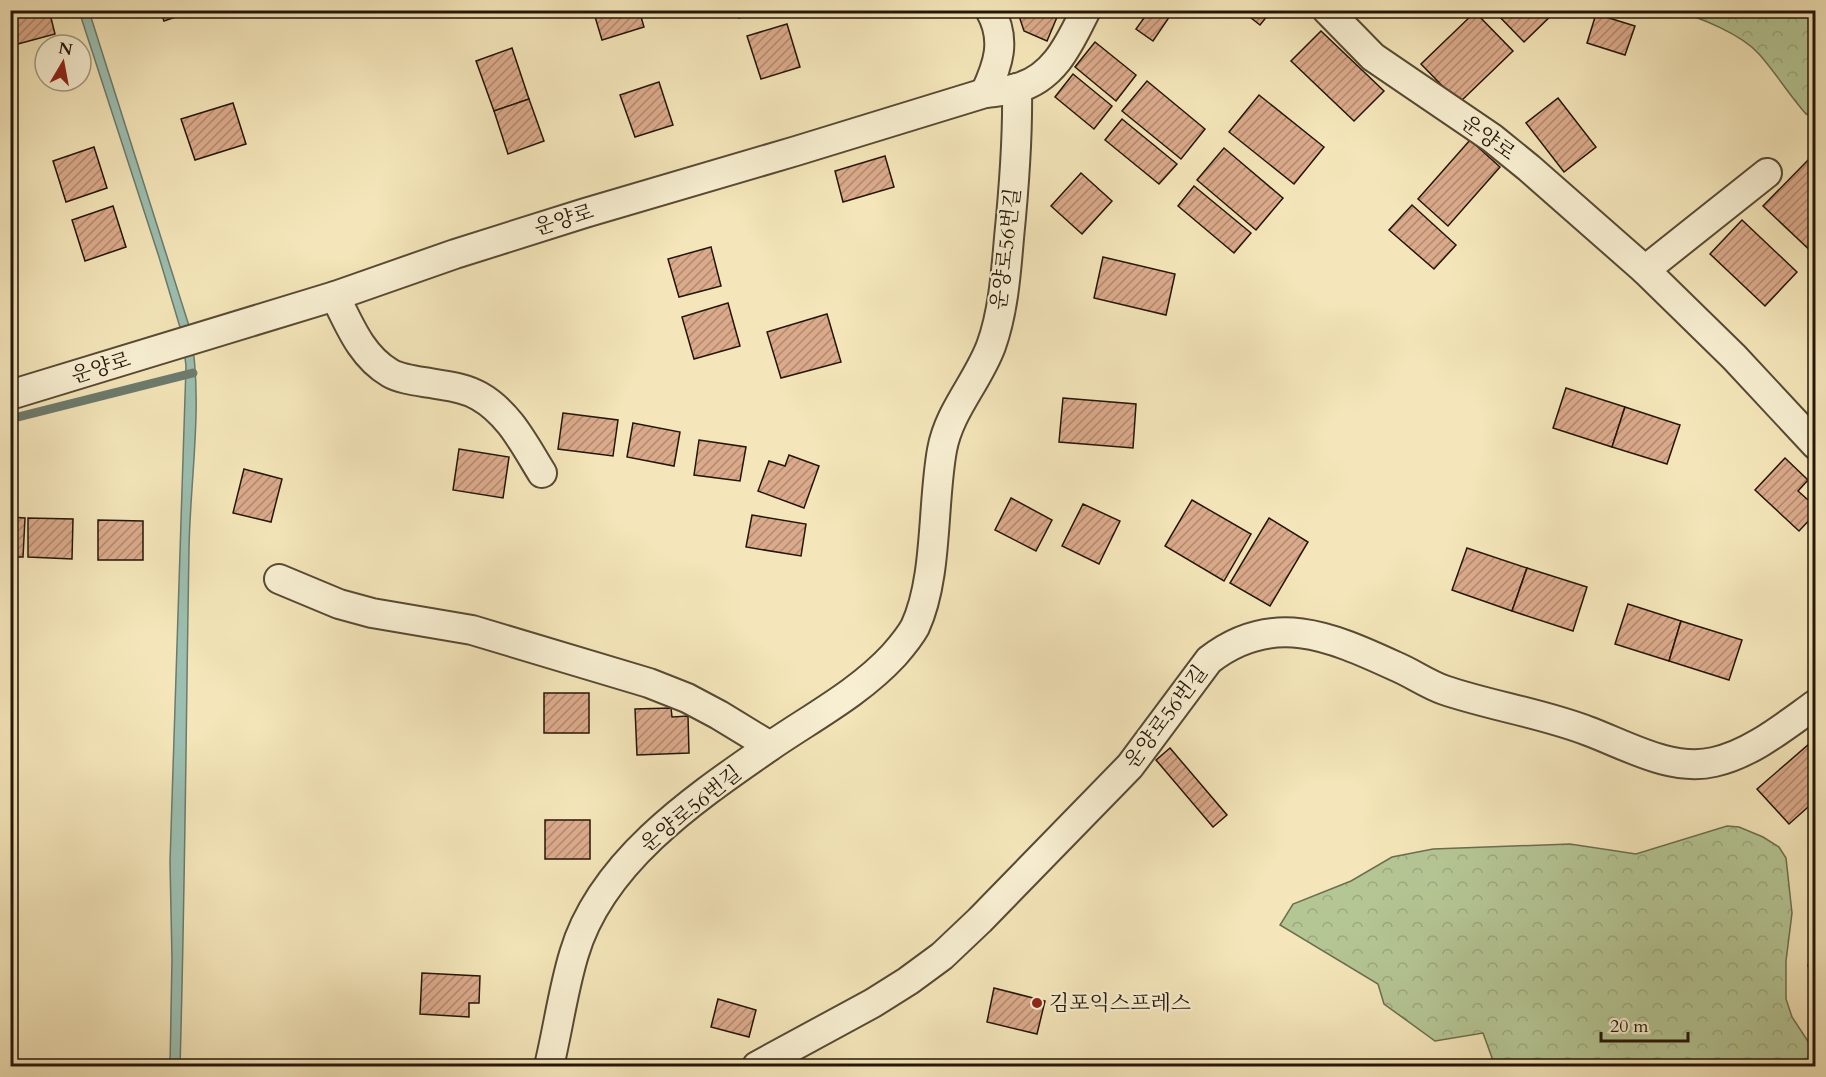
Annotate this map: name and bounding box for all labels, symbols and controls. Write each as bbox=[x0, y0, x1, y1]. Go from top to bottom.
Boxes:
north arrow bbox=[33, 33, 93, 93]
text: N bbox=[57, 37, 74, 61]
street label: 운양로 bbox=[1455, 108, 1521, 168]
street label: 운양로56번길 bbox=[984, 186, 1028, 312]
street label: 운양로 bbox=[531, 197, 597, 243]
street label: 운양로 bbox=[68, 345, 134, 391]
street label: 운양로56번길 bbox=[1117, 659, 1215, 775]
street label: 운양로56번길 bbox=[634, 759, 748, 859]
place label: 김포익스프레스 bbox=[1049, 989, 1191, 1018]
marker: 김포익스프레스 bbox=[1030, 996, 1044, 1010]
scale bar bbox=[1601, 1005, 1688, 1043]
text: 20 m bbox=[1610, 1014, 1649, 1039]

